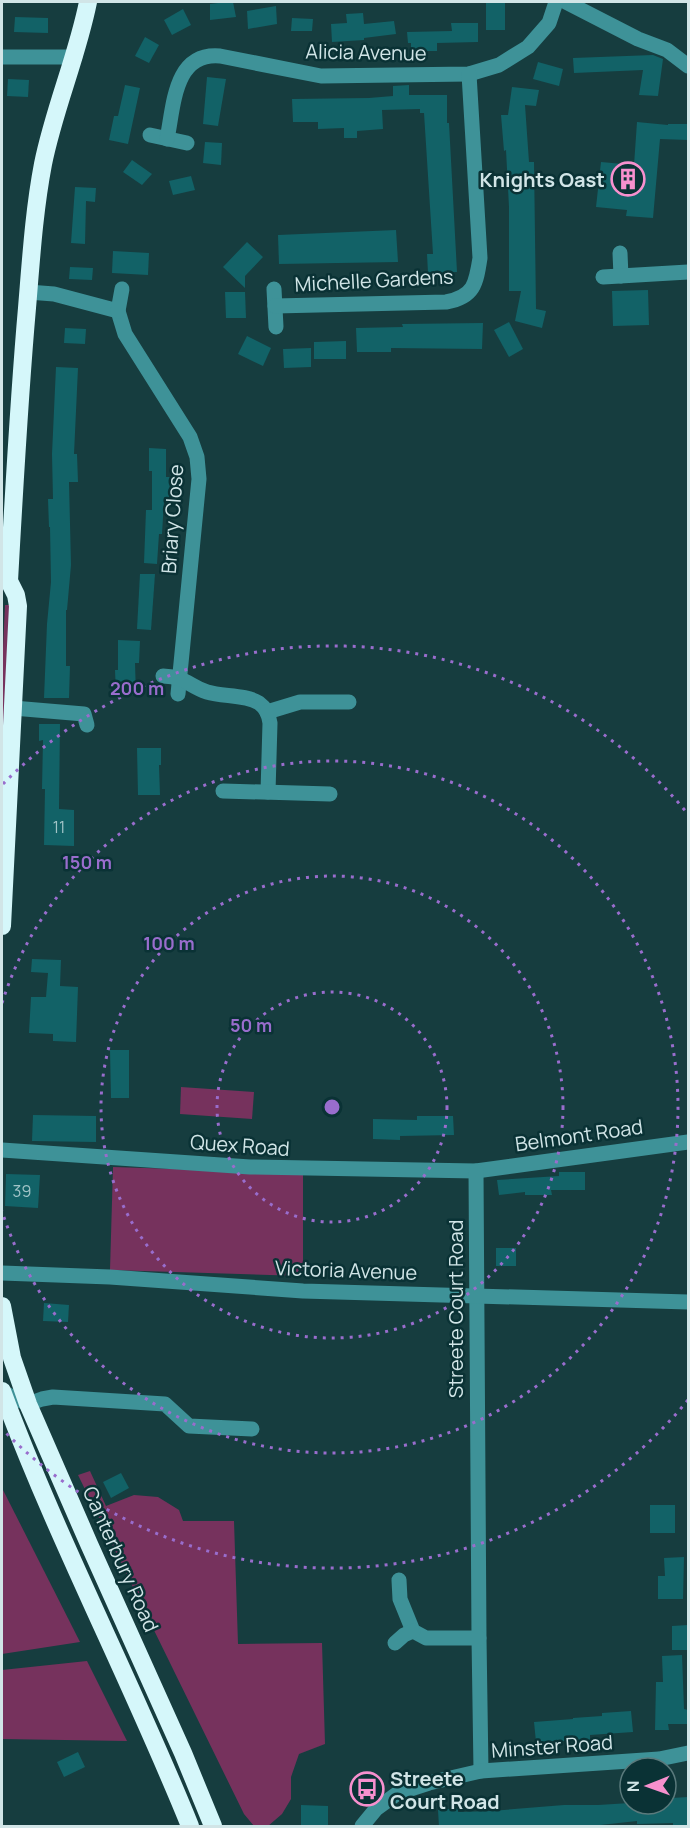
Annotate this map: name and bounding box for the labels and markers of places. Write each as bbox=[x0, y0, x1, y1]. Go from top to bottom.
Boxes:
building icon: Knights Oast bbox=[610, 161, 646, 197]
place label: Knights Oast bbox=[480, 166, 605, 193]
centre of rings bbox=[322, 1097, 342, 1117]
place label: Streete Court Road bbox=[390, 1765, 500, 1815]
bus stop icon: Streete Court Road bbox=[349, 1771, 385, 1807]

